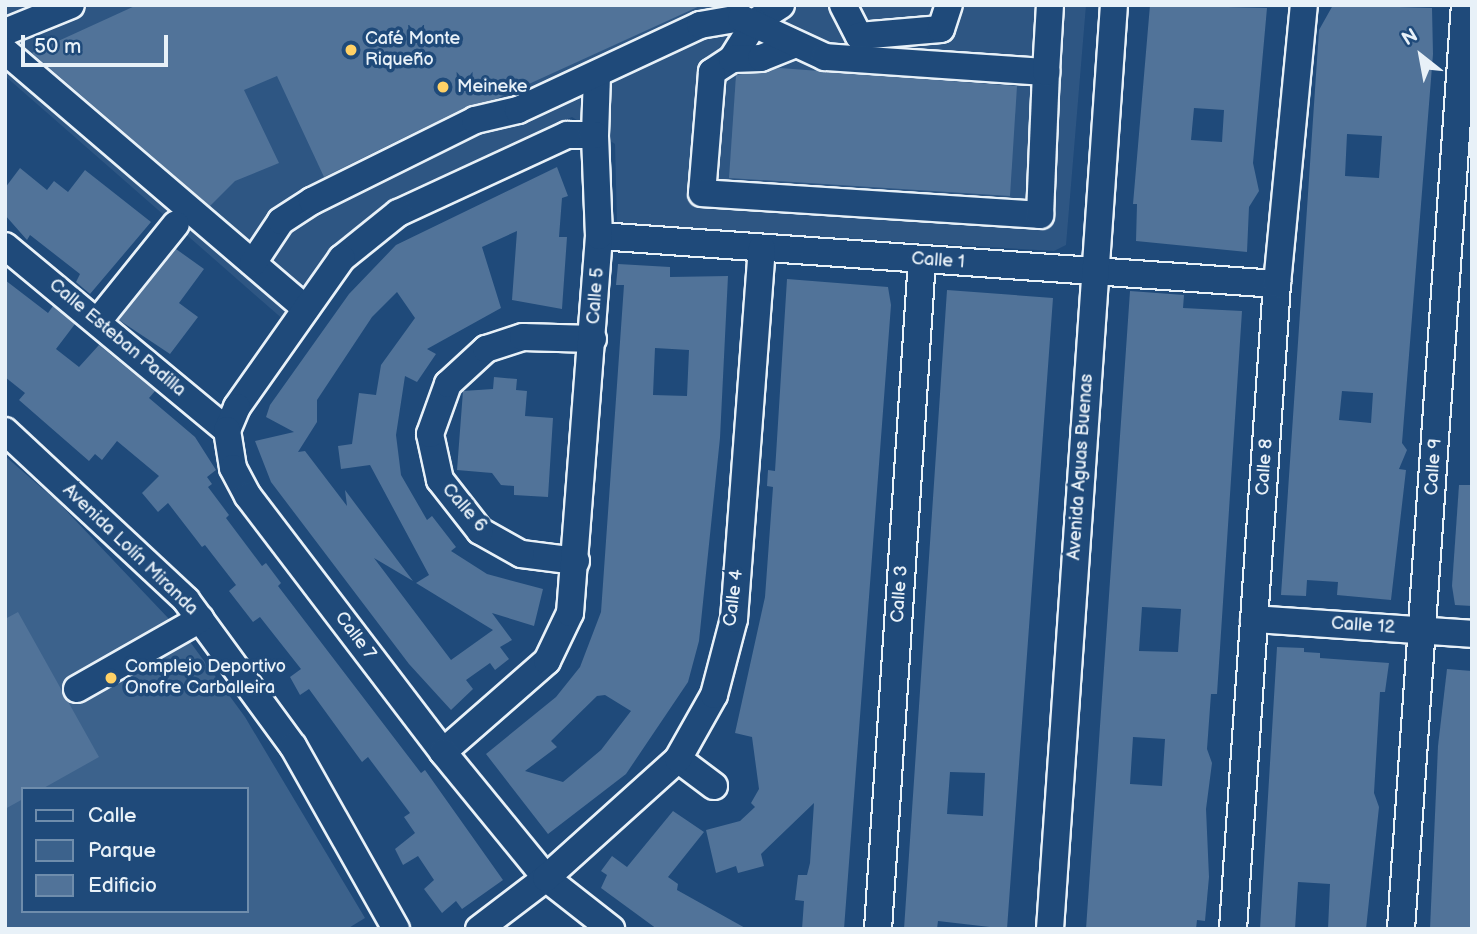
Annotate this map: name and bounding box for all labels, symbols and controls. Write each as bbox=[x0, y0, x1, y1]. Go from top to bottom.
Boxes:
scale bar bbox=[24, 21, 172, 65]
north arrow bbox=[1386, 21, 1456, 91]
text: N bbox=[1398, 24, 1422, 51]
place label: Café Monte Riqueño bbox=[365, 29, 460, 72]
text: 50 m bbox=[34, 34, 81, 59]
marker: Café Monte Riqueño bbox=[343, 42, 359, 58]
place label: Meineke bbox=[457, 76, 527, 98]
marker: Meineke bbox=[435, 79, 451, 95]
street label: Calle 1 bbox=[911, 248, 965, 274]
street label: Calle 5 bbox=[583, 267, 609, 325]
street label: Calle Esteban Padilla bbox=[44, 275, 190, 401]
street label: Avenida Aguas Buenas bbox=[1064, 373, 1098, 561]
street label: Calle 8 bbox=[1252, 438, 1278, 496]
street label: Calle 9 bbox=[1421, 438, 1447, 496]
street label: Calle 6 bbox=[437, 479, 491, 537]
street label: Avenida Lolín Miranda bbox=[58, 480, 202, 620]
street label: Calle 3 bbox=[887, 565, 913, 623]
street label: Calle 4 bbox=[720, 568, 748, 628]
street label: Calle 7 bbox=[330, 607, 380, 665]
street label: Calle 12 bbox=[1330, 613, 1396, 639]
place label: Complejo Deportivo Onofre Carballeira bbox=[125, 657, 286, 700]
marker: Complejo Deportivo Onofre Carballeira bbox=[103, 670, 119, 686]
legend bbox=[21, 787, 248, 913]
text: Calle bbox=[88, 803, 137, 828]
text: Parque bbox=[88, 838, 156, 863]
text: Edificio bbox=[88, 873, 157, 898]

